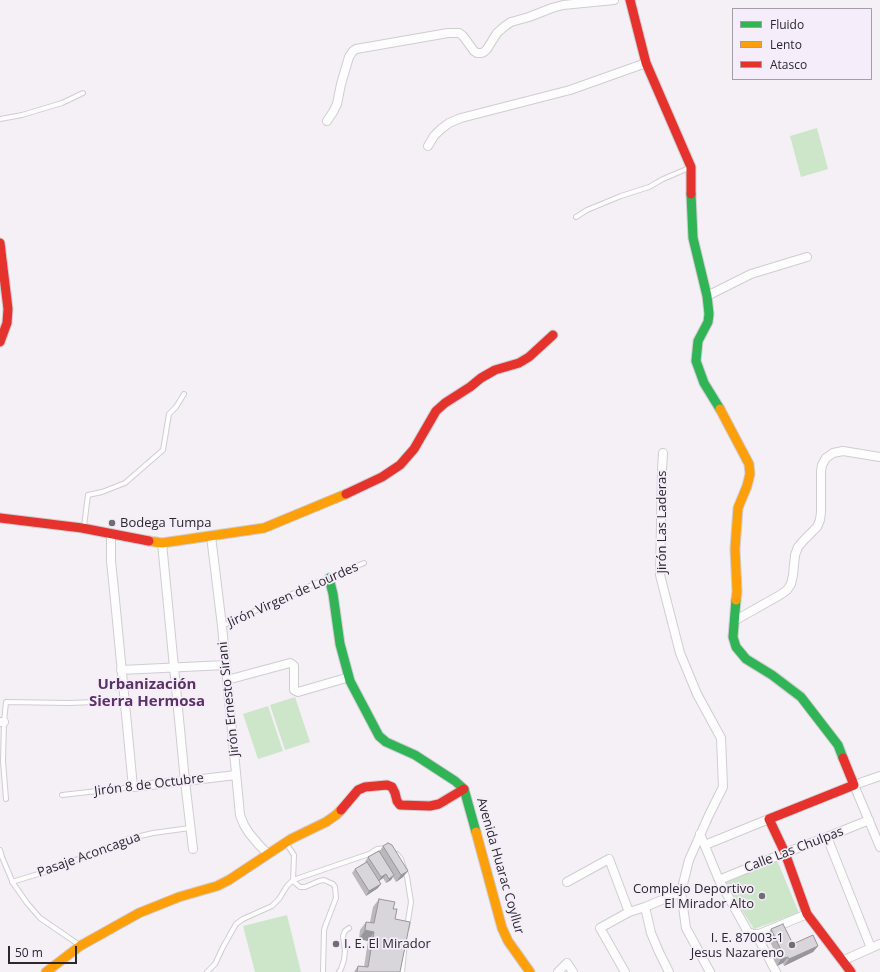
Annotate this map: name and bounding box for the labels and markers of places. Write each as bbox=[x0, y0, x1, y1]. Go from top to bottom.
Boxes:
place label: Bodega Tumpa bbox=[120, 515, 211, 531]
marker: Bodega Tumpa bbox=[107, 518, 117, 528]
place label: Complejo Deportivo El Mirador Alto bbox=[633, 881, 754, 912]
marker: Complejo Deportivo El Mirador Alto bbox=[757, 891, 767, 901]
place label: I. E. 87003-1 Jesus Nazareno bbox=[691, 930, 784, 961]
place label: I. E. El Mirador bbox=[344, 936, 431, 952]
marker: I. E. El Mirador bbox=[331, 939, 341, 949]
marker: I. E. 87003-1 Jesus Nazareno bbox=[787, 940, 797, 950]

